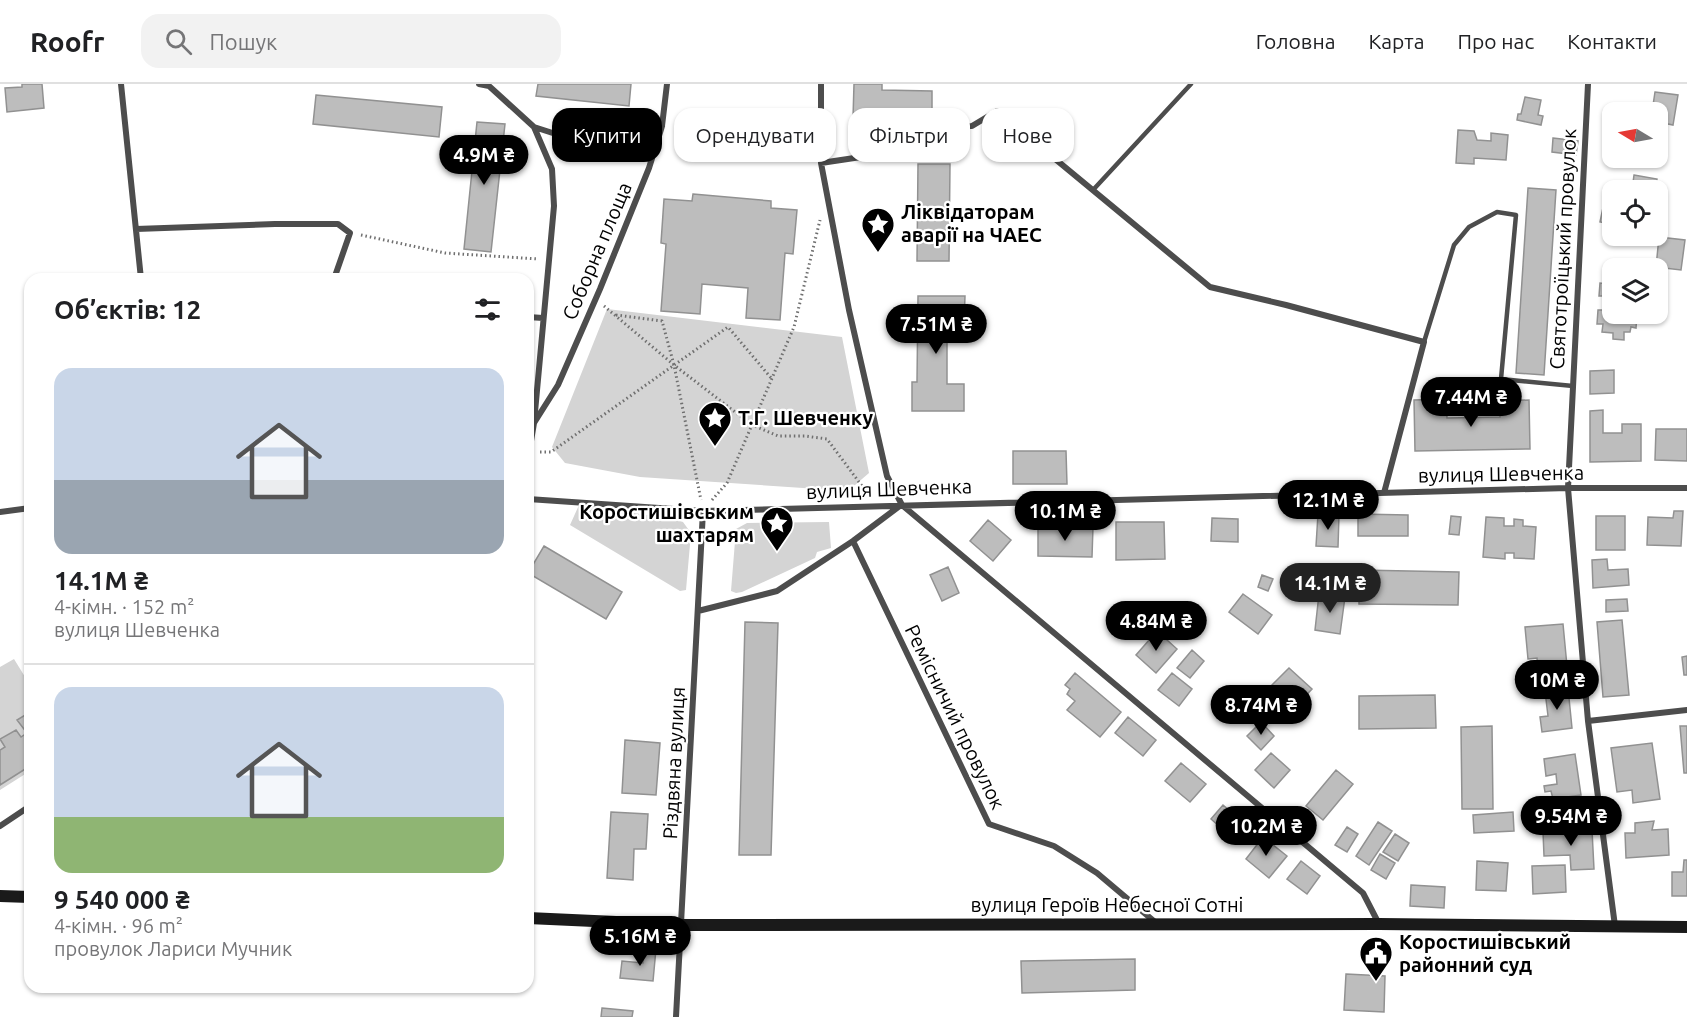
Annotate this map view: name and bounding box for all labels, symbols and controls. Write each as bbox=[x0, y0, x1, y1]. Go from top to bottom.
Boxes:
search box bbox=[141, 14, 561, 68]
icon: search bbox=[162, 25, 195, 58]
text: Roofr bbox=[30, 26, 105, 57]
text: Пошук bbox=[210, 29, 277, 54]
text: Головна bbox=[1256, 29, 1336, 53]
text: Карта bbox=[1369, 29, 1424, 53]
text: Про нас bbox=[1457, 29, 1534, 53]
text: Контакти bbox=[1567, 29, 1657, 53]
north arrow bbox=[1602, 102, 1668, 168]
map controls bbox=[1602, 102, 1668, 324]
chip: Купити bbox=[552, 108, 662, 162]
chip: Орендувати bbox=[674, 108, 836, 162]
chip: Фільтри bbox=[848, 108, 970, 162]
chip: Нове bbox=[982, 108, 1074, 162]
street label: Святотроїцький провулок bbox=[1545, 128, 1580, 370]
pin: 4.9M ₴ bbox=[435, 135, 533, 186]
text: 4.9M ₴ bbox=[453, 143, 515, 166]
street label: Соборна площа bbox=[557, 179, 636, 323]
button: locate bbox=[1602, 180, 1668, 246]
place label: Ліквідаторам аварії на ЧАЕС bbox=[901, 200, 1042, 246]
place icon: Ліквідаторам аварії на ЧАЕС bbox=[860, 206, 896, 253]
button: layers bbox=[1602, 258, 1668, 324]
icon: filters bbox=[471, 293, 504, 326]
text: Об’єктів: 12 bbox=[54, 295, 201, 324]
pin: 7.51M ₴ bbox=[881, 304, 991, 355]
text: 7.51M ₴ bbox=[900, 312, 972, 335]
pin: 7.44M ₴ bbox=[1416, 377, 1526, 428]
text: 7.44M ₴ bbox=[1435, 385, 1507, 408]
place icon: Т.Г. Шевченку bbox=[697, 400, 733, 447]
place label: Т.Г. Шевченку bbox=[738, 406, 874, 429]
icon: home bbox=[225, 407, 333, 515]
street label: вулиця Шевченка bbox=[1418, 461, 1584, 486]
street label: вулиця Шевченка bbox=[806, 474, 972, 503]
pin: 12.1M ₴ bbox=[1273, 480, 1383, 531]
text: 12.1M ₴ bbox=[1292, 488, 1364, 511]
pin: 10.1M ₴ bbox=[1010, 491, 1120, 542]
text: 10.1M ₴ bbox=[1029, 499, 1101, 522]
place label: Коростишівським шахтарям bbox=[579, 500, 754, 546]
place icon: Коростишівським шахтарям bbox=[759, 505, 795, 552]
pin: 14.1M ₴ bbox=[1275, 563, 1385, 614]
text: 14.1M ₴ bbox=[54, 566, 148, 595]
text: 14.1M ₴ bbox=[1294, 571, 1366, 594]
text: 4-кімн. · 152 m² bbox=[54, 595, 194, 618]
pin: 4.84M ₴ bbox=[1101, 601, 1211, 652]
text: 4.84M ₴ bbox=[1120, 609, 1192, 632]
text: вулиця Шевченка bbox=[54, 618, 220, 641]
street label: Ремісничий провулок bbox=[901, 621, 1010, 813]
pin: 10M ₴ bbox=[1515, 660, 1599, 711]
text: 10M ₴ bbox=[1529, 668, 1585, 691]
pin: 8.74M ₴ bbox=[1206, 685, 1316, 736]
street label: Різдвяна вулиця bbox=[658, 686, 689, 840]
text: 8.74M ₴ bbox=[1225, 693, 1297, 716]
icon: home bbox=[225, 726, 333, 834]
pin: 9.54M ₴ bbox=[1516, 796, 1626, 847]
text: 9.54M ₴ bbox=[1535, 804, 1607, 827]
pin: 10.2M ₴ bbox=[1211, 806, 1321, 857]
text: 10.2M ₴ bbox=[1230, 814, 1302, 837]
text: 9 540 000 ₴ bbox=[54, 885, 190, 914]
street label: вулиця Героїв Небесної Сотні bbox=[971, 893, 1243, 916]
text: 4-кімн. · 96 m² bbox=[54, 914, 183, 937]
pin: 5.16M ₴ bbox=[585, 916, 695, 967]
text: 5.16M ₴ bbox=[604, 924, 676, 947]
place label: Коростишівський районний суд bbox=[1399, 930, 1571, 976]
public building icon: Коростишівський районний суд bbox=[1358, 935, 1394, 982]
text: провулок Лариси Мучник bbox=[54, 937, 292, 960]

